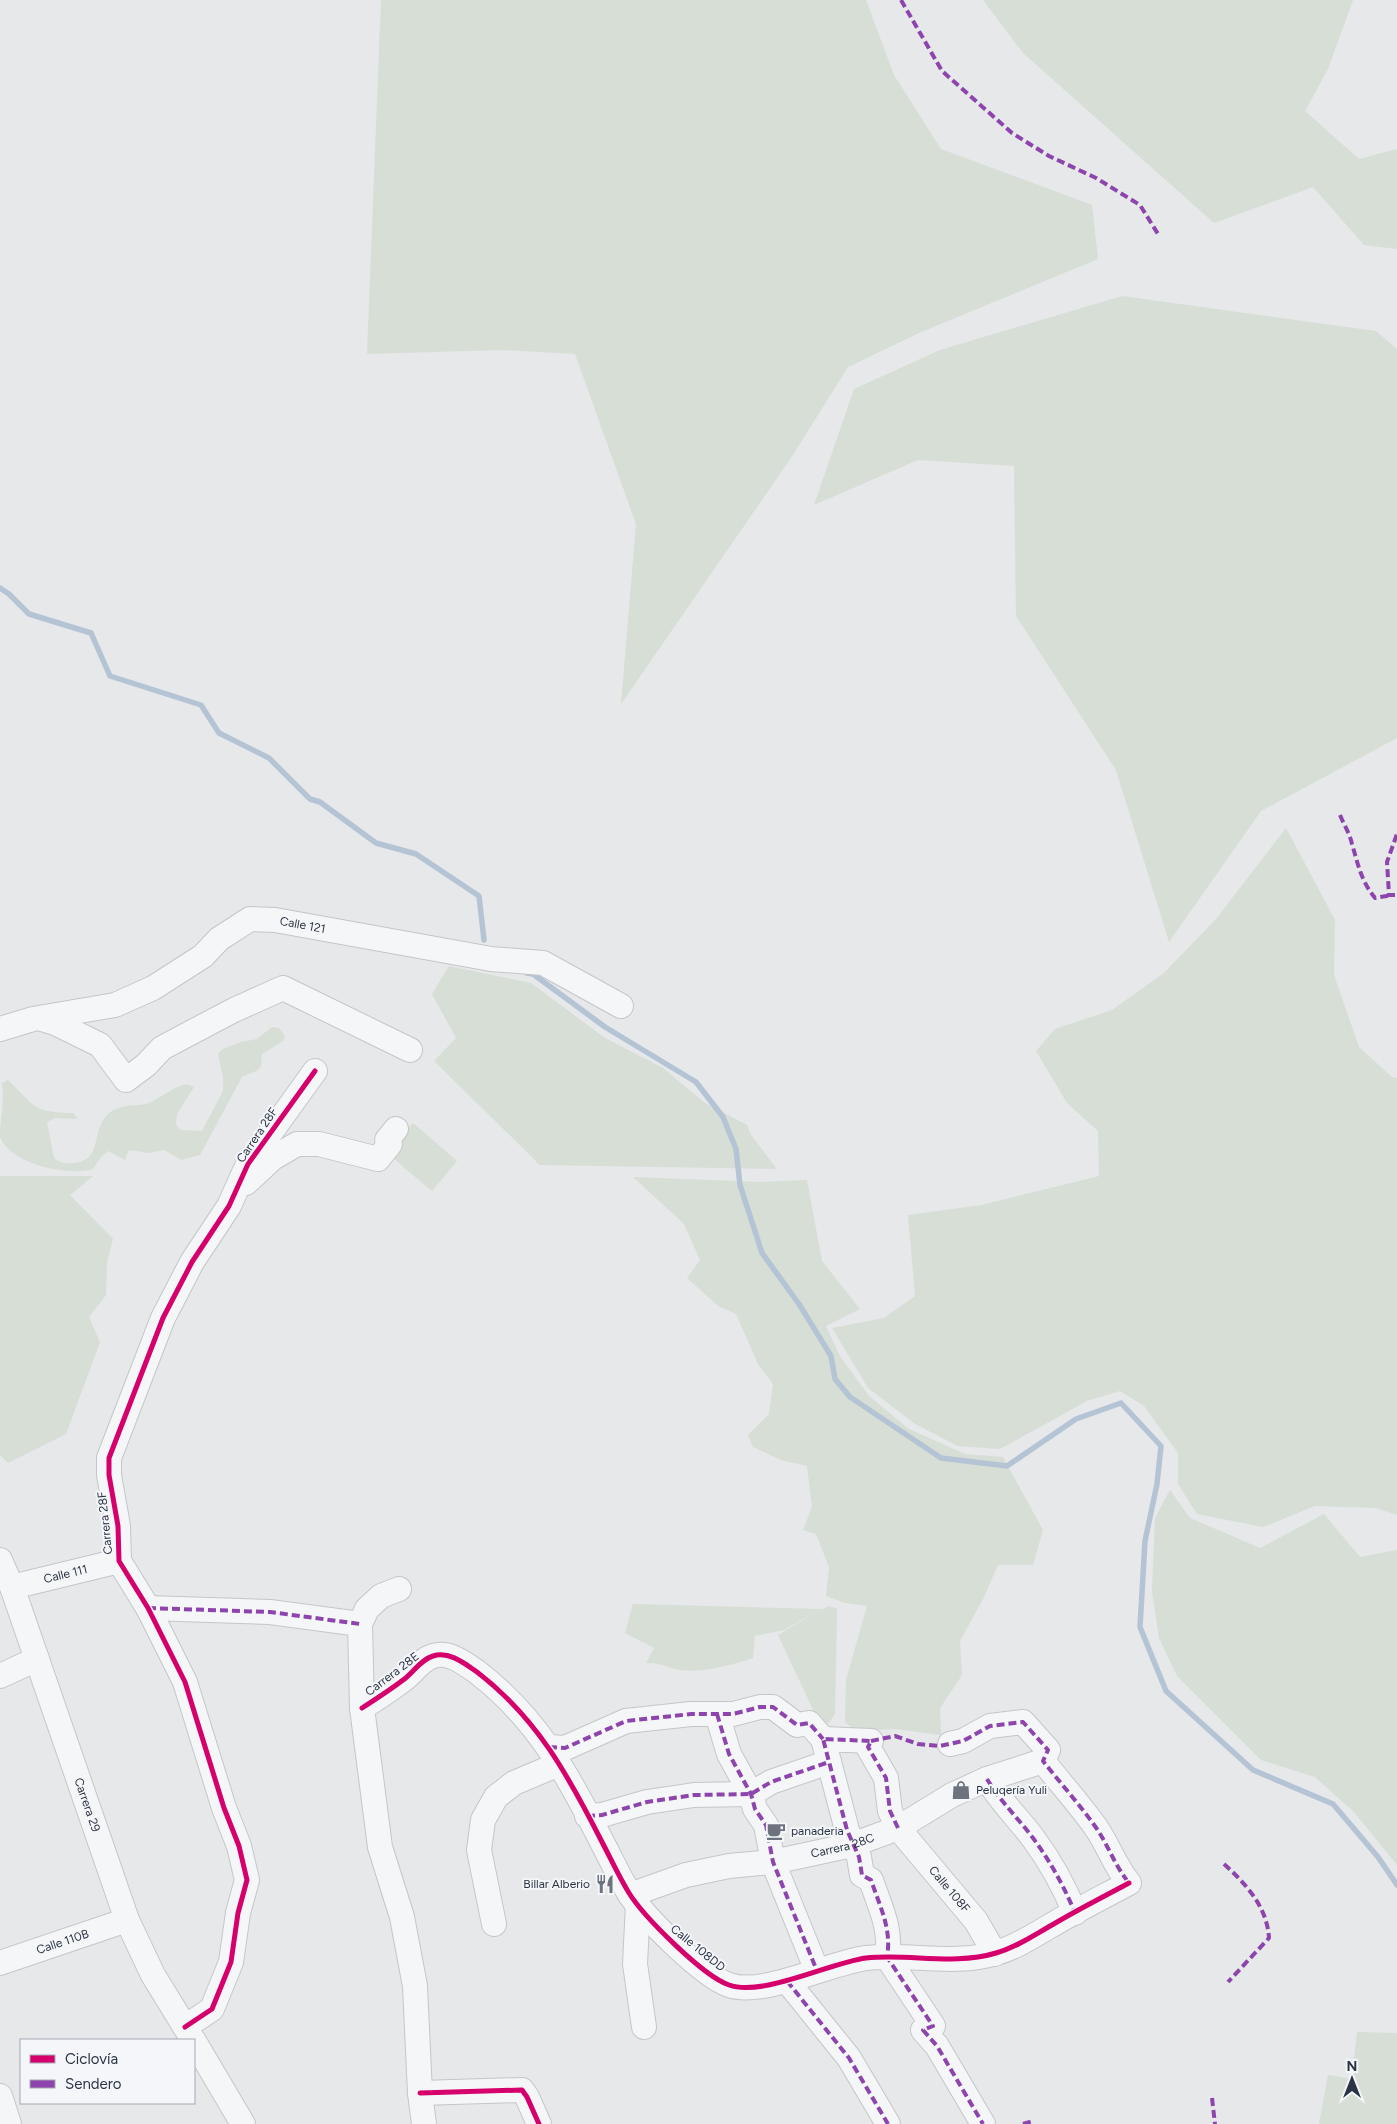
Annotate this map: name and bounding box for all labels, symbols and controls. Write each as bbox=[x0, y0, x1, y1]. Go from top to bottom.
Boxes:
street label: Calle 121 bbox=[279, 914, 327, 936]
street label: Carrera 28F bbox=[234, 1105, 281, 1165]
street label: Carrera 28F bbox=[95, 1490, 115, 1555]
street label: Calle 111 bbox=[42, 1562, 89, 1586]
street label: Carrera 28E bbox=[362, 1649, 422, 1699]
street label: Carrera 29 bbox=[71, 1776, 103, 1834]
shop icon: Peluqería Yuli bbox=[950, 1779, 972, 1801]
place label: Peluqería Yuli bbox=[976, 1783, 1047, 1797]
cafe icon: panaderia bbox=[765, 1820, 787, 1842]
place label: panaderia bbox=[791, 1824, 844, 1838]
street label: Carrera 28C bbox=[809, 1830, 877, 1861]
street label: Calle 108F bbox=[926, 1863, 973, 1916]
restaurant icon: Billar Alberio bbox=[594, 1873, 616, 1895]
place label: Billar Alberio bbox=[523, 1877, 590, 1891]
street label: Calle 108DD bbox=[668, 1922, 728, 1974]
street label: Calle 110B bbox=[34, 1926, 91, 1957]
legend bbox=[20, 2039, 195, 2104]
text: Ciclovía bbox=[65, 2050, 118, 2068]
north arrow bbox=[1327, 2054, 1377, 2104]
text: N bbox=[1347, 2058, 1357, 2075]
text: Sendero bbox=[65, 2075, 122, 2093]

